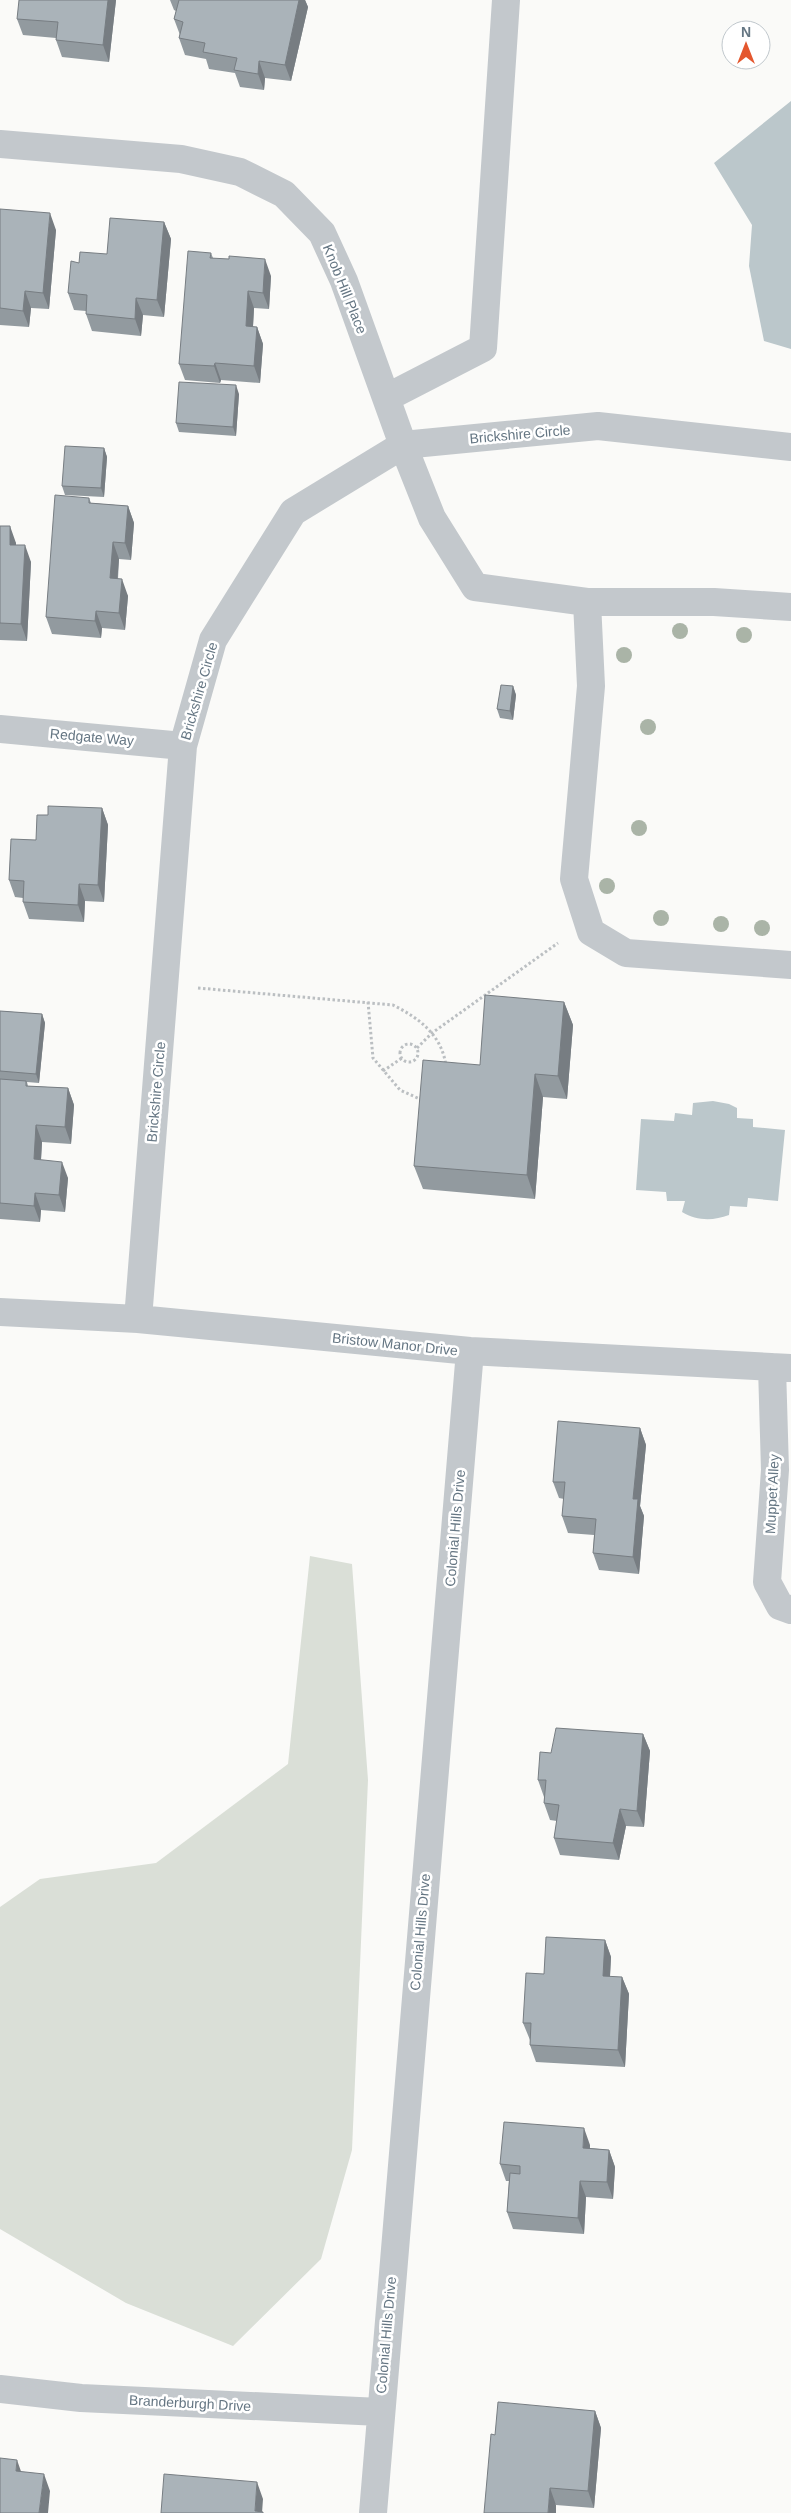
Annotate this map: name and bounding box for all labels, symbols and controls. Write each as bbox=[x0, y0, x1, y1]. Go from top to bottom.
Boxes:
north arrow bbox=[721, 20, 771, 70]
text: N bbox=[741, 24, 751, 40]
street label: Knob Hill Place bbox=[320, 242, 370, 336]
street label: Brickshire Circle bbox=[469, 422, 571, 446]
street label: Brickshire Circle bbox=[177, 640, 221, 742]
street label: Redgate Way bbox=[49, 725, 135, 749]
street label: Brickshire Circle bbox=[144, 1041, 168, 1143]
street label: Bristow Manor Drive bbox=[331, 1329, 459, 1359]
street label: Muppet Alley bbox=[762, 1454, 782, 1534]
street label: Colonial Hills Drive bbox=[442, 1469, 468, 1587]
street label: Colonial Hills Drive bbox=[407, 1873, 433, 1991]
street label: Colonial Hills Drive bbox=[373, 2276, 399, 2394]
street label: Branderburgh Drive bbox=[129, 2392, 252, 2414]

